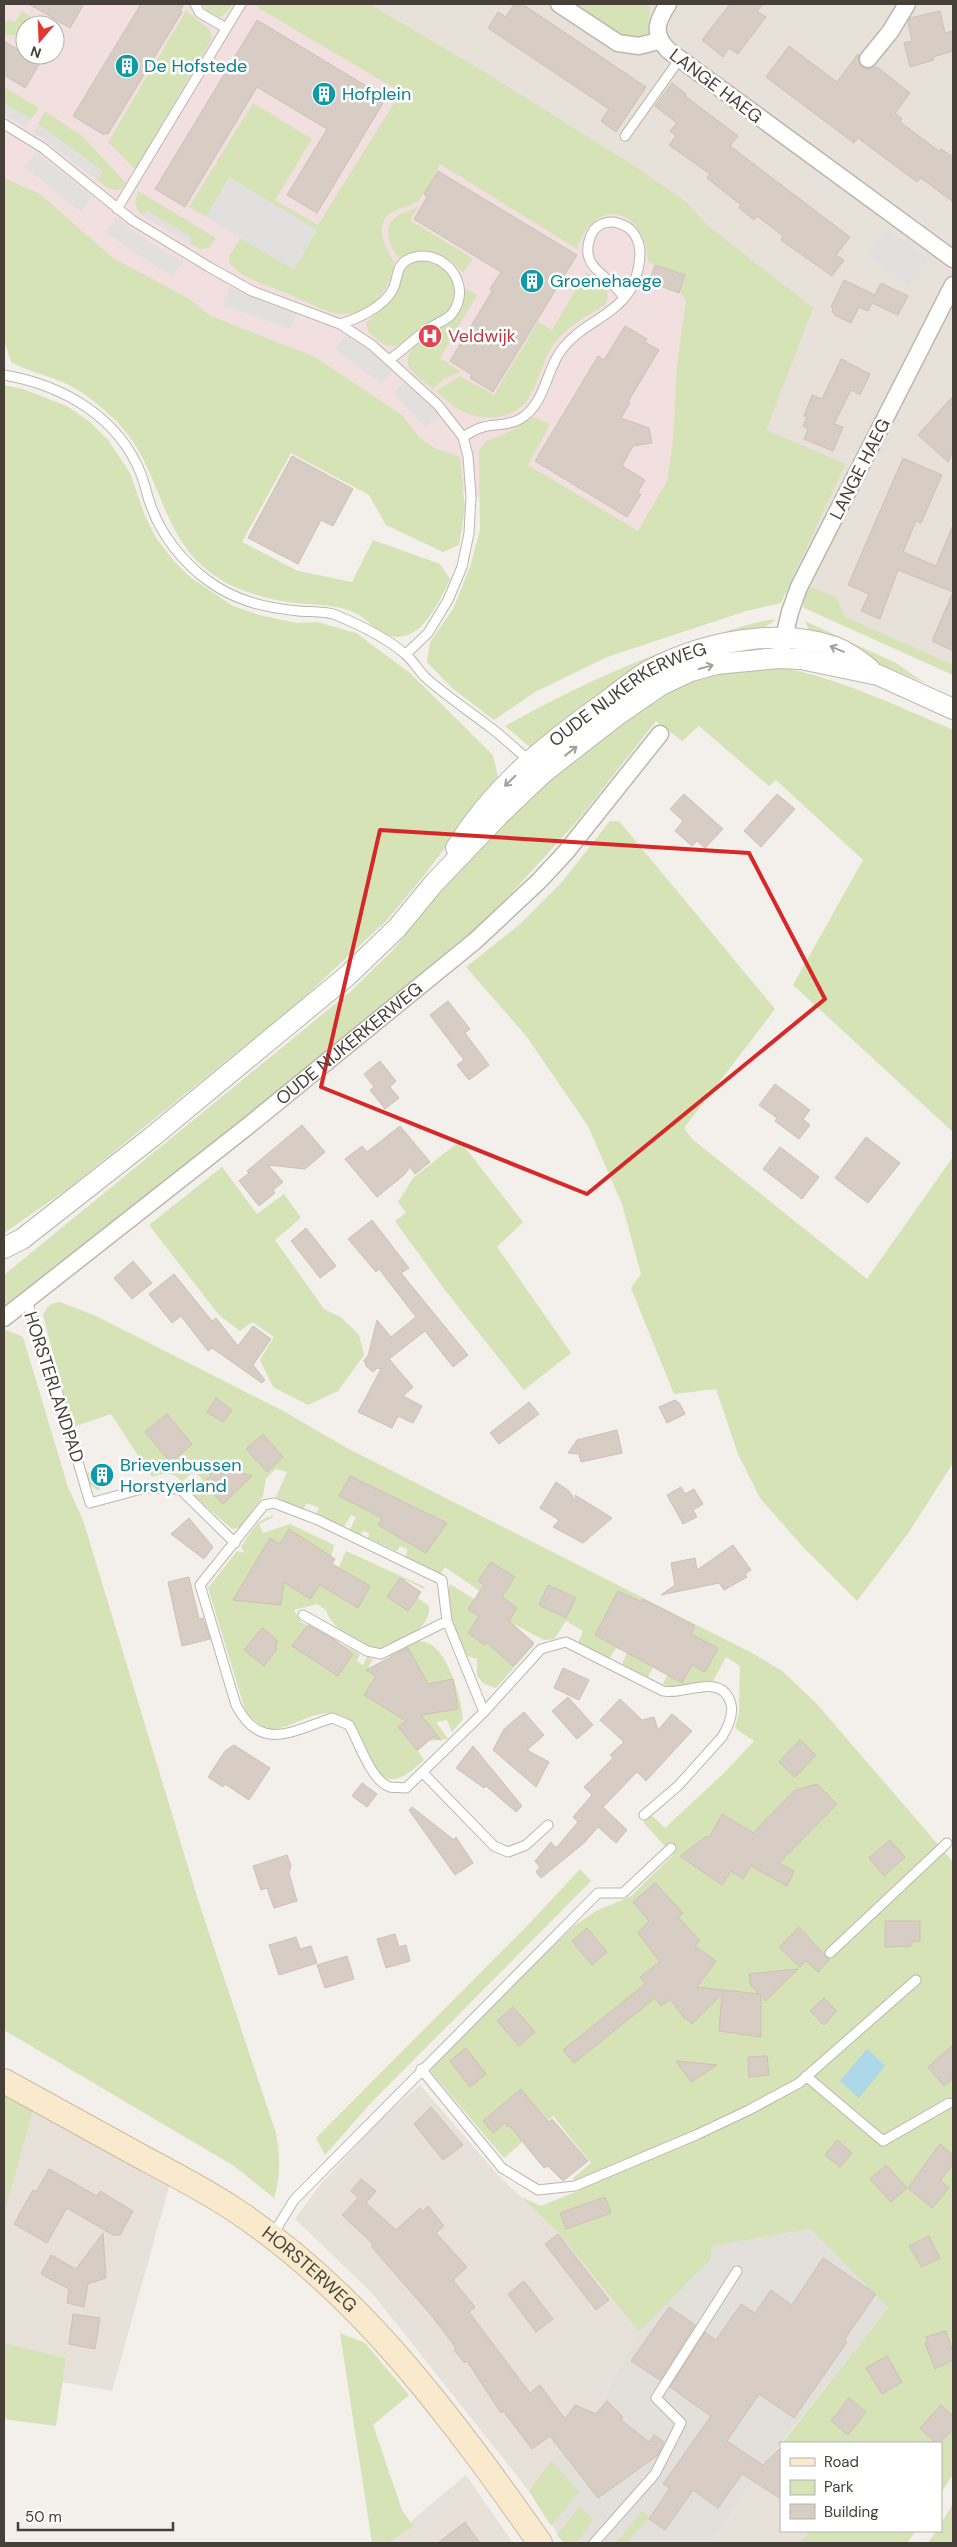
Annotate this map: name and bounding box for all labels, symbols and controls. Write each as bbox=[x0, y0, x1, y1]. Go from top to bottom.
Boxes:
north arrow bbox=[15, 15, 65, 65]
text: N bbox=[28, 42, 44, 62]
street label: LANGE HAEG bbox=[665, 43, 767, 129]
building icon: De Hofstede bbox=[114, 53, 140, 79]
place label: De Hofstede bbox=[144, 54, 247, 78]
building icon: Hofplein bbox=[311, 81, 337, 107]
place label: Hofplein bbox=[342, 82, 411, 106]
building icon: Groenehaege bbox=[519, 268, 545, 294]
place label: Groenehaege bbox=[550, 269, 662, 293]
hospital icon: Veldwijk bbox=[417, 323, 443, 349]
place label: Veldwijk bbox=[448, 324, 516, 348]
street label: LANGE HAEG bbox=[824, 414, 896, 524]
street label: OUDE NIJKERKERWEG bbox=[544, 637, 709, 752]
one-way arrow bbox=[830, 643, 845, 653]
one-way arrow bbox=[698, 662, 714, 671]
one-way arrow bbox=[564, 746, 578, 756]
one-way arrow bbox=[503, 775, 516, 787]
street label: OUDE NIJKERKERWEG bbox=[271, 977, 428, 1111]
street label: HORSTERLANDPAD bbox=[18, 1308, 90, 1466]
place label: Brievenbussen Horstyerland bbox=[120, 1453, 242, 1498]
building icon: Brievenbussen Horstyerland bbox=[89, 1462, 115, 1488]
street label: HORSTERWEG bbox=[257, 2221, 362, 2317]
legend bbox=[780, 2442, 942, 2532]
text: Road bbox=[824, 2452, 859, 2472]
text: Park bbox=[824, 2477, 854, 2497]
scale bar bbox=[18, 2500, 172, 2532]
text: Building bbox=[824, 2502, 879, 2522]
text: 50 m bbox=[25, 2507, 62, 2527]

